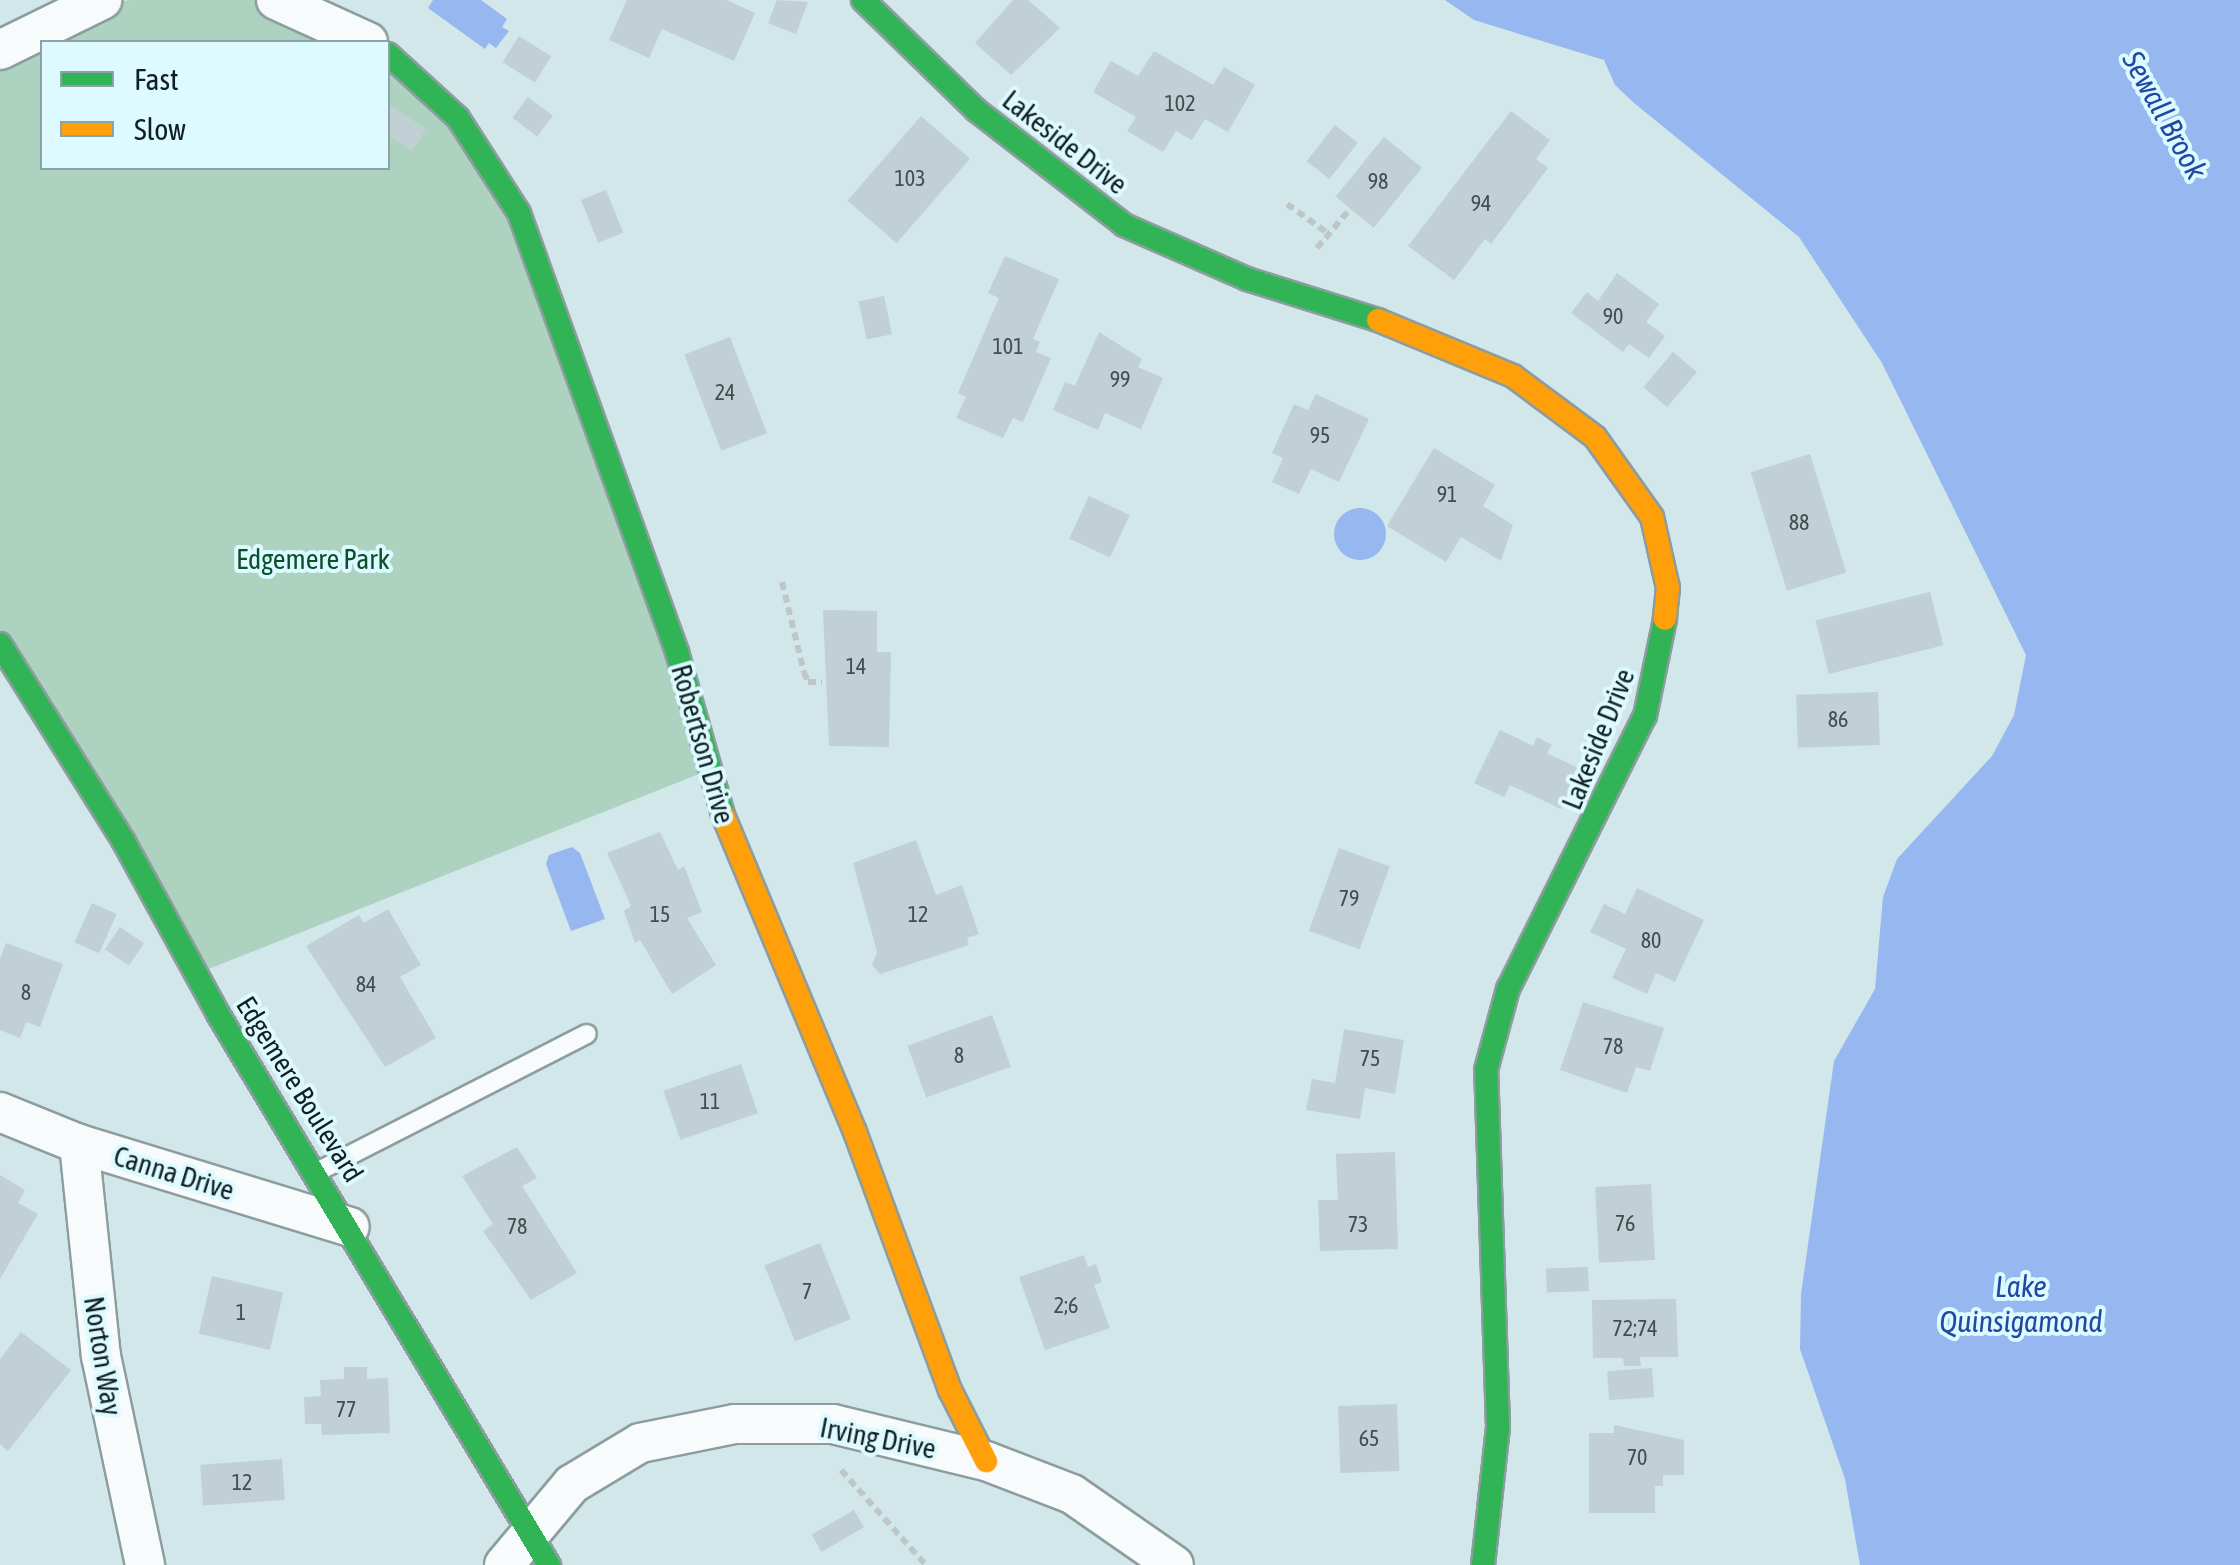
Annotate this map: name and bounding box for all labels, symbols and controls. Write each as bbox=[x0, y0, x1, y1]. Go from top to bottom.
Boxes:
legend bbox=[40, 40, 390, 170]
water label: Sewall Brook bbox=[2115, 45, 2215, 185]
text: Fast bbox=[134, 62, 179, 96]
street label: Lakeside Drive bbox=[996, 83, 1134, 201]
house number: 102 bbox=[1164, 91, 1196, 117]
text: Slow bbox=[134, 112, 186, 146]
house number: 103 bbox=[894, 166, 926, 192]
house number: 98 bbox=[1368, 169, 1388, 195]
house number: 94 bbox=[1471, 191, 1491, 217]
house number: 90 bbox=[1603, 304, 1623, 330]
house number: 101 bbox=[992, 334, 1024, 360]
house number: 99 bbox=[1110, 367, 1130, 393]
house number: 24 bbox=[715, 380, 735, 406]
house number: 95 bbox=[1310, 423, 1330, 449]
house number: 91 bbox=[1437, 482, 1457, 508]
house number: 88 bbox=[1789, 510, 1809, 536]
park label: Edgemere Park bbox=[236, 542, 390, 576]
house number: 14 bbox=[846, 654, 866, 680]
street label: Robertson Drive bbox=[664, 661, 742, 827]
street label: Lakeside Drive bbox=[1555, 664, 1641, 814]
house number: 86 bbox=[1828, 707, 1848, 733]
house number: 79 bbox=[1339, 886, 1359, 912]
house number: 15 bbox=[650, 902, 670, 928]
house number: 12 bbox=[908, 902, 928, 928]
house number: 80 bbox=[1641, 928, 1661, 954]
house number: 84 bbox=[356, 972, 376, 998]
house number: 8 bbox=[21, 980, 31, 1006]
street label: Edgemere Boulevard bbox=[229, 990, 371, 1188]
house number: 78 bbox=[1603, 1034, 1623, 1060]
house number: 8 bbox=[954, 1043, 964, 1069]
house number: 75 bbox=[1360, 1046, 1380, 1072]
house number: 11 bbox=[700, 1089, 720, 1115]
street label: Canna Drive bbox=[110, 1139, 238, 1207]
house number: 76 bbox=[1615, 1211, 1635, 1237]
house number: 73 bbox=[1348, 1212, 1368, 1238]
house number: 78 bbox=[507, 1214, 527, 1240]
water label: Lake Quinsigamond bbox=[1940, 1268, 2102, 1338]
house number: 7 bbox=[802, 1279, 812, 1305]
house number: 2;6 bbox=[1054, 1293, 1078, 1319]
street label: Norton Way bbox=[77, 1294, 129, 1418]
house number: 1 bbox=[236, 1300, 246, 1326]
house number: 72;74 bbox=[1612, 1316, 1658, 1342]
house number: 77 bbox=[336, 1397, 356, 1423]
street label: Irving Drive bbox=[817, 1410, 939, 1466]
house number: 65 bbox=[1359, 1426, 1379, 1452]
house number: 70 bbox=[1627, 1445, 1647, 1471]
house number: 12 bbox=[232, 1470, 252, 1496]

